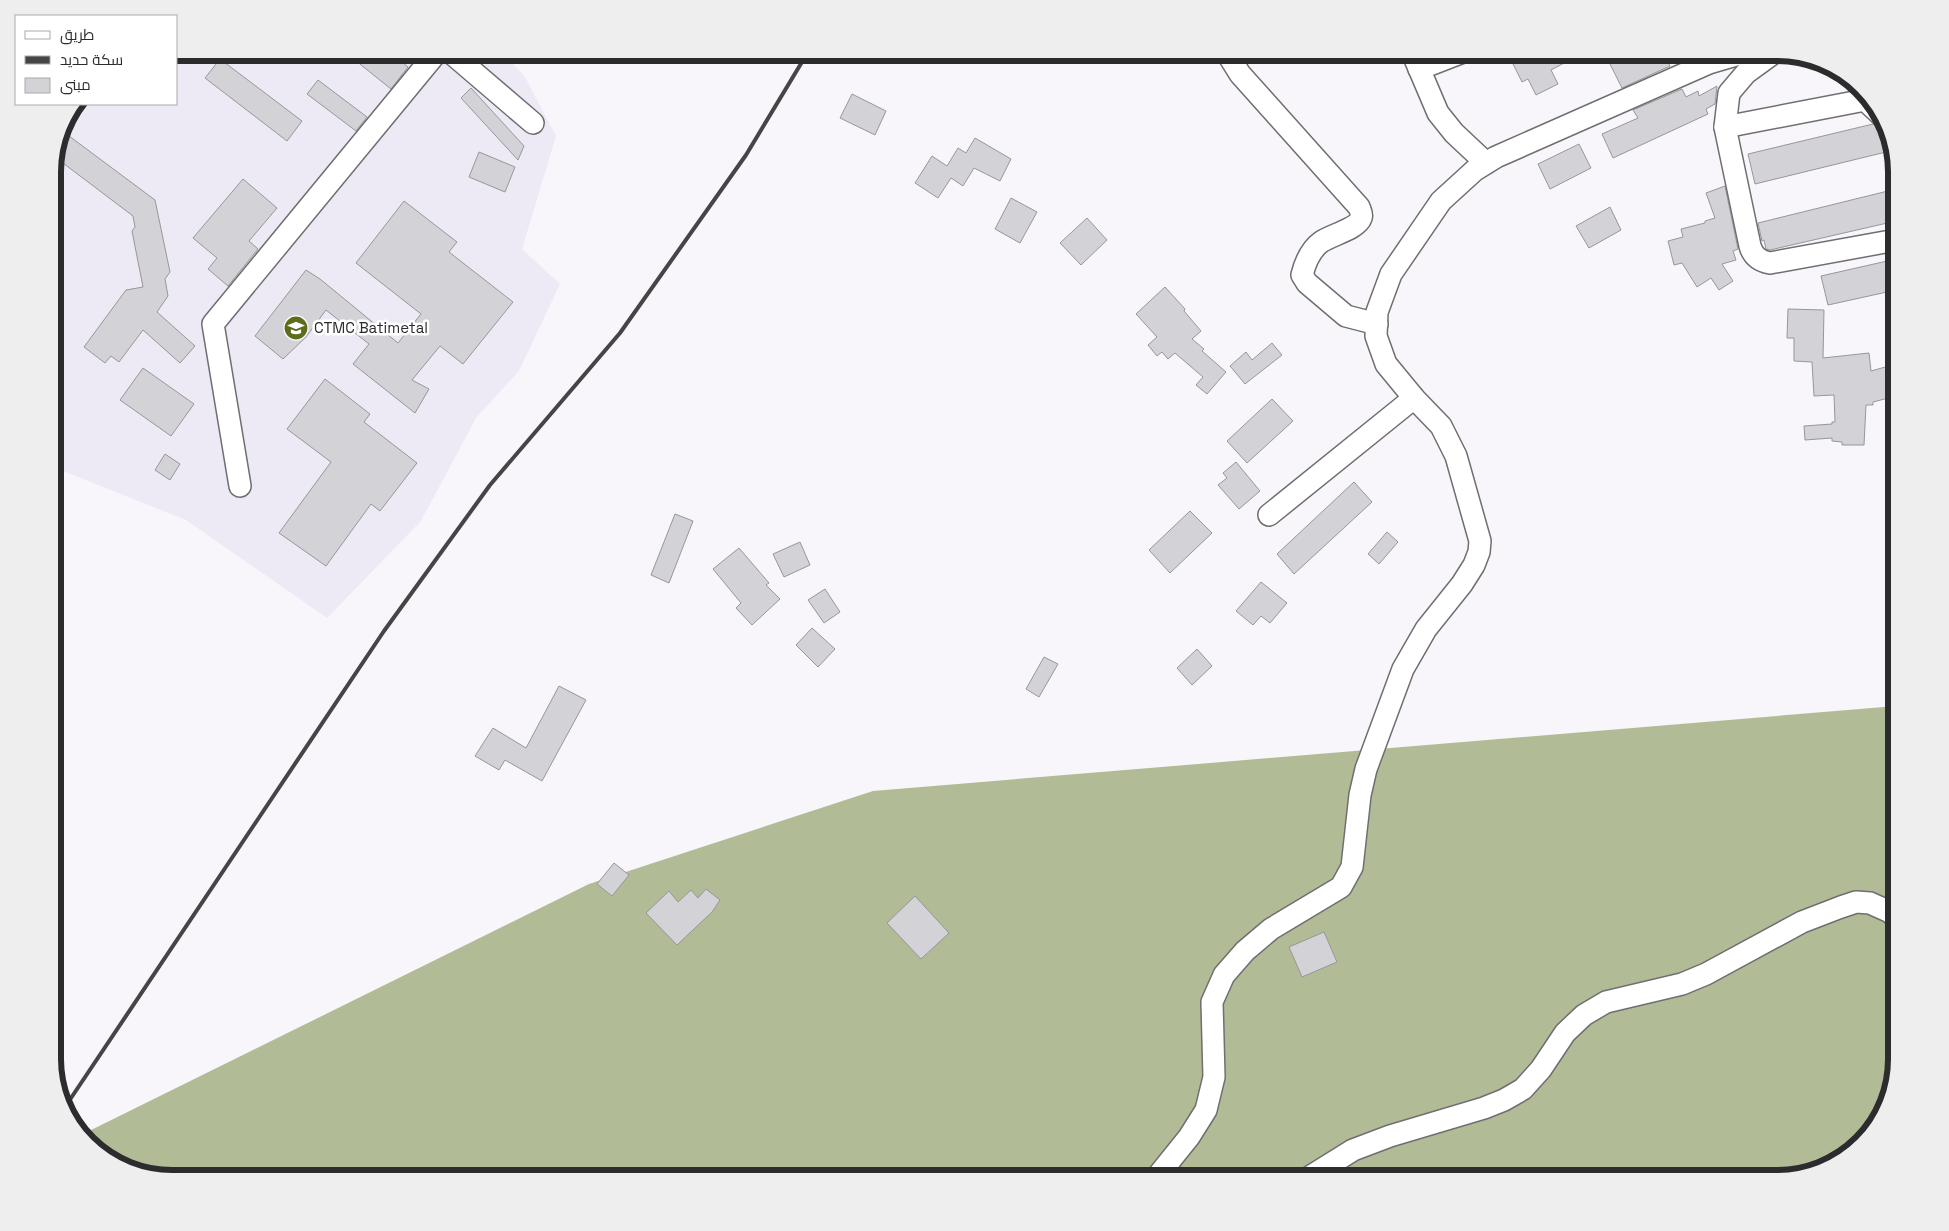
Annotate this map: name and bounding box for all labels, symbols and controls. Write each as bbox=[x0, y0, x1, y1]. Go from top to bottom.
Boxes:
legend bbox=[15, 15, 178, 105]
text: طريق bbox=[60, 25, 94, 45]
text: سكة حديد bbox=[60, 50, 123, 69]
text: مبنى bbox=[60, 75, 91, 95]
school or university icon: CTMC Batimetal bbox=[283, 315, 309, 341]
place label: CTMC Batimetal bbox=[314, 318, 428, 337]

